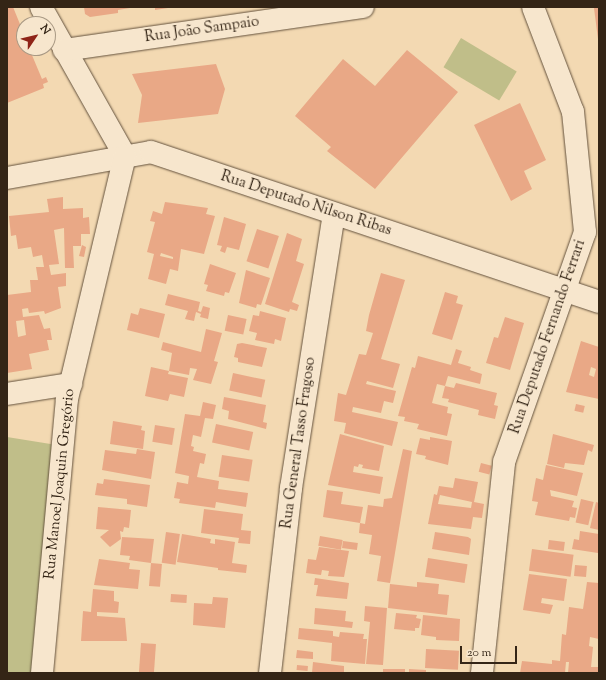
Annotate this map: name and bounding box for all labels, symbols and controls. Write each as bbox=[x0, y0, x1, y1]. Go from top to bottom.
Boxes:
street label: Rua João Sampaio bbox=[144, 13, 260, 47]
north arrow bbox=[16, 16, 56, 56]
text: N bbox=[36, 22, 54, 38]
street label: Rua Deputado Nilson Ribas bbox=[218, 168, 394, 240]
street label: Rua Deputado Fernando Ferrari bbox=[506, 238, 590, 436]
street label: Rua General Tasso Fragoso bbox=[278, 356, 320, 530]
street label: Rua Manoel Joaquin Gregório bbox=[41, 388, 79, 580]
scale bar bbox=[462, 638, 519, 664]
text: 20 m bbox=[467, 644, 491, 662]

